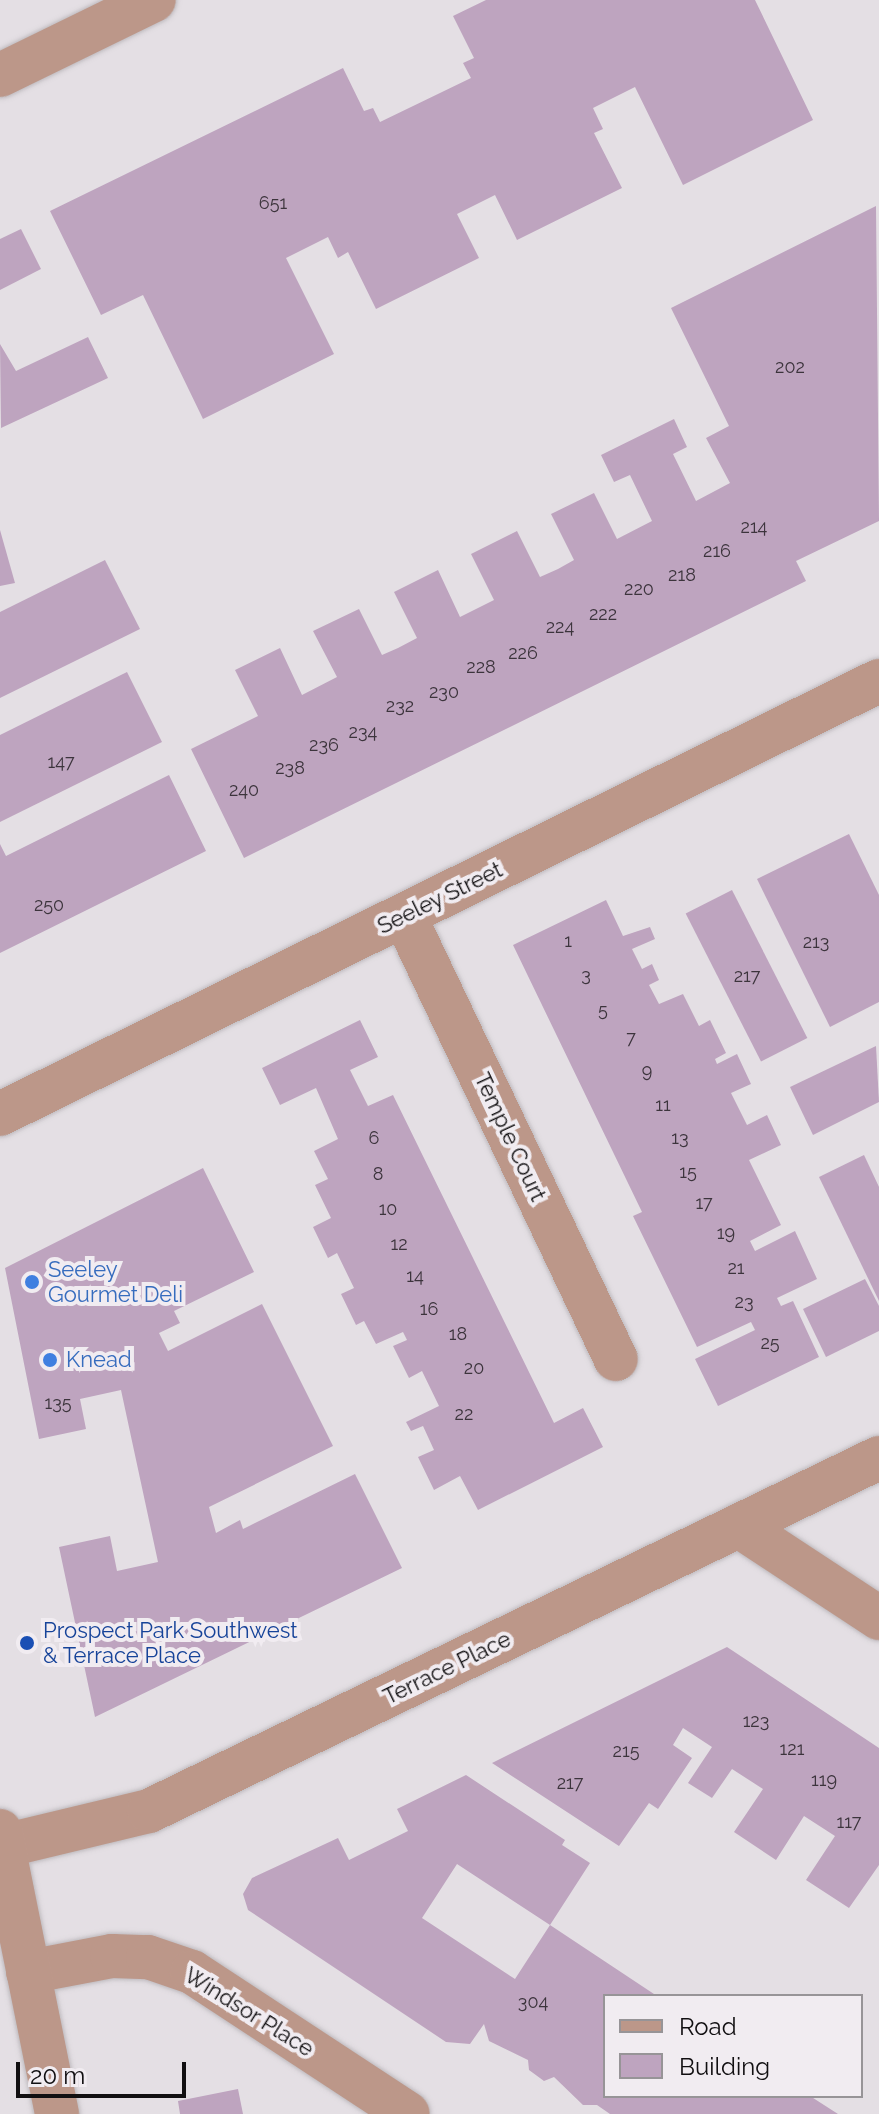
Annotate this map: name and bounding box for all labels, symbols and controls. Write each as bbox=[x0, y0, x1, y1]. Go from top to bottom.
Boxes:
house number: 651 bbox=[259, 192, 287, 214]
house number: 202 bbox=[775, 356, 805, 378]
house number: 214 bbox=[741, 516, 767, 538]
house number: 216 bbox=[703, 540, 731, 562]
house number: 218 bbox=[668, 564, 696, 586]
house number: 220 bbox=[624, 578, 654, 600]
house number: 222 bbox=[589, 603, 617, 625]
house number: 224 bbox=[546, 616, 574, 638]
house number: 226 bbox=[508, 642, 538, 664]
house number: 228 bbox=[466, 656, 496, 678]
house number: 230 bbox=[429, 681, 459, 703]
house number: 232 bbox=[386, 695, 414, 717]
house number: 234 bbox=[349, 721, 377, 743]
house number: 236 bbox=[309, 734, 339, 756]
house number: 147 bbox=[47, 751, 75, 773]
house number: 238 bbox=[275, 757, 305, 779]
house number: 240 bbox=[229, 779, 259, 801]
street label: Seeley Street bbox=[373, 856, 507, 940]
house number: 250 bbox=[34, 894, 64, 916]
house number: 1 bbox=[564, 930, 572, 952]
house number: 213 bbox=[803, 931, 829, 953]
house number: 3 bbox=[581, 964, 591, 986]
house number: 217 bbox=[734, 965, 760, 987]
house number: 5 bbox=[598, 999, 608, 1021]
house number: 7 bbox=[626, 1027, 636, 1049]
house number: 9 bbox=[642, 1060, 652, 1082]
street label: Temple Court bbox=[469, 1069, 551, 1205]
house number: 11 bbox=[655, 1094, 671, 1116]
house number: 6 bbox=[369, 1127, 379, 1149]
house number: 13 bbox=[671, 1127, 689, 1149]
house number: 15 bbox=[679, 1161, 697, 1183]
house number: 8 bbox=[373, 1163, 383, 1185]
house number: 17 bbox=[695, 1192, 713, 1214]
house number: 10 bbox=[379, 1198, 397, 1220]
house number: 19 bbox=[717, 1222, 735, 1244]
house number: 12 bbox=[390, 1233, 408, 1255]
place label: Seeley Gourmet Deli bbox=[48, 1256, 183, 1308]
house number: 21 bbox=[727, 1257, 745, 1279]
house number: 14 bbox=[406, 1265, 424, 1287]
marker: Seeley Gourmet Deli bbox=[23, 1273, 41, 1291]
house number: 23 bbox=[735, 1291, 753, 1313]
house number: 16 bbox=[420, 1298, 438, 1320]
house number: 18 bbox=[449, 1323, 467, 1345]
house number: 25 bbox=[760, 1332, 780, 1354]
place label: Knead bbox=[66, 1347, 132, 1373]
marker: Knead bbox=[41, 1351, 59, 1369]
house number: 20 bbox=[464, 1357, 484, 1379]
house number: 135 bbox=[44, 1392, 72, 1414]
house number: 22 bbox=[455, 1403, 473, 1425]
place label: Prospect Park Southwest & Terrace Place bbox=[43, 1617, 298, 1668]
street label: Terrace Place bbox=[379, 1626, 515, 1710]
marker: Prospect Park Southwest & Terrace Place bbox=[18, 1634, 36, 1652]
house number: 123 bbox=[743, 1710, 769, 1732]
house number: 121 bbox=[780, 1738, 804, 1760]
house number: 215 bbox=[613, 1740, 639, 1762]
house number: 119 bbox=[811, 1769, 837, 1791]
house number: 217 bbox=[557, 1772, 583, 1794]
house number: 117 bbox=[837, 1811, 861, 1833]
street label: Windsor Place bbox=[179, 1962, 319, 2062]
house number: 304 bbox=[518, 1991, 548, 2013]
legend bbox=[603, 1994, 863, 2098]
text: Road bbox=[679, 2012, 737, 2041]
scale bar bbox=[20, 2046, 190, 2096]
text: Building bbox=[679, 2052, 770, 2081]
text: 20 m bbox=[30, 2061, 85, 2090]

